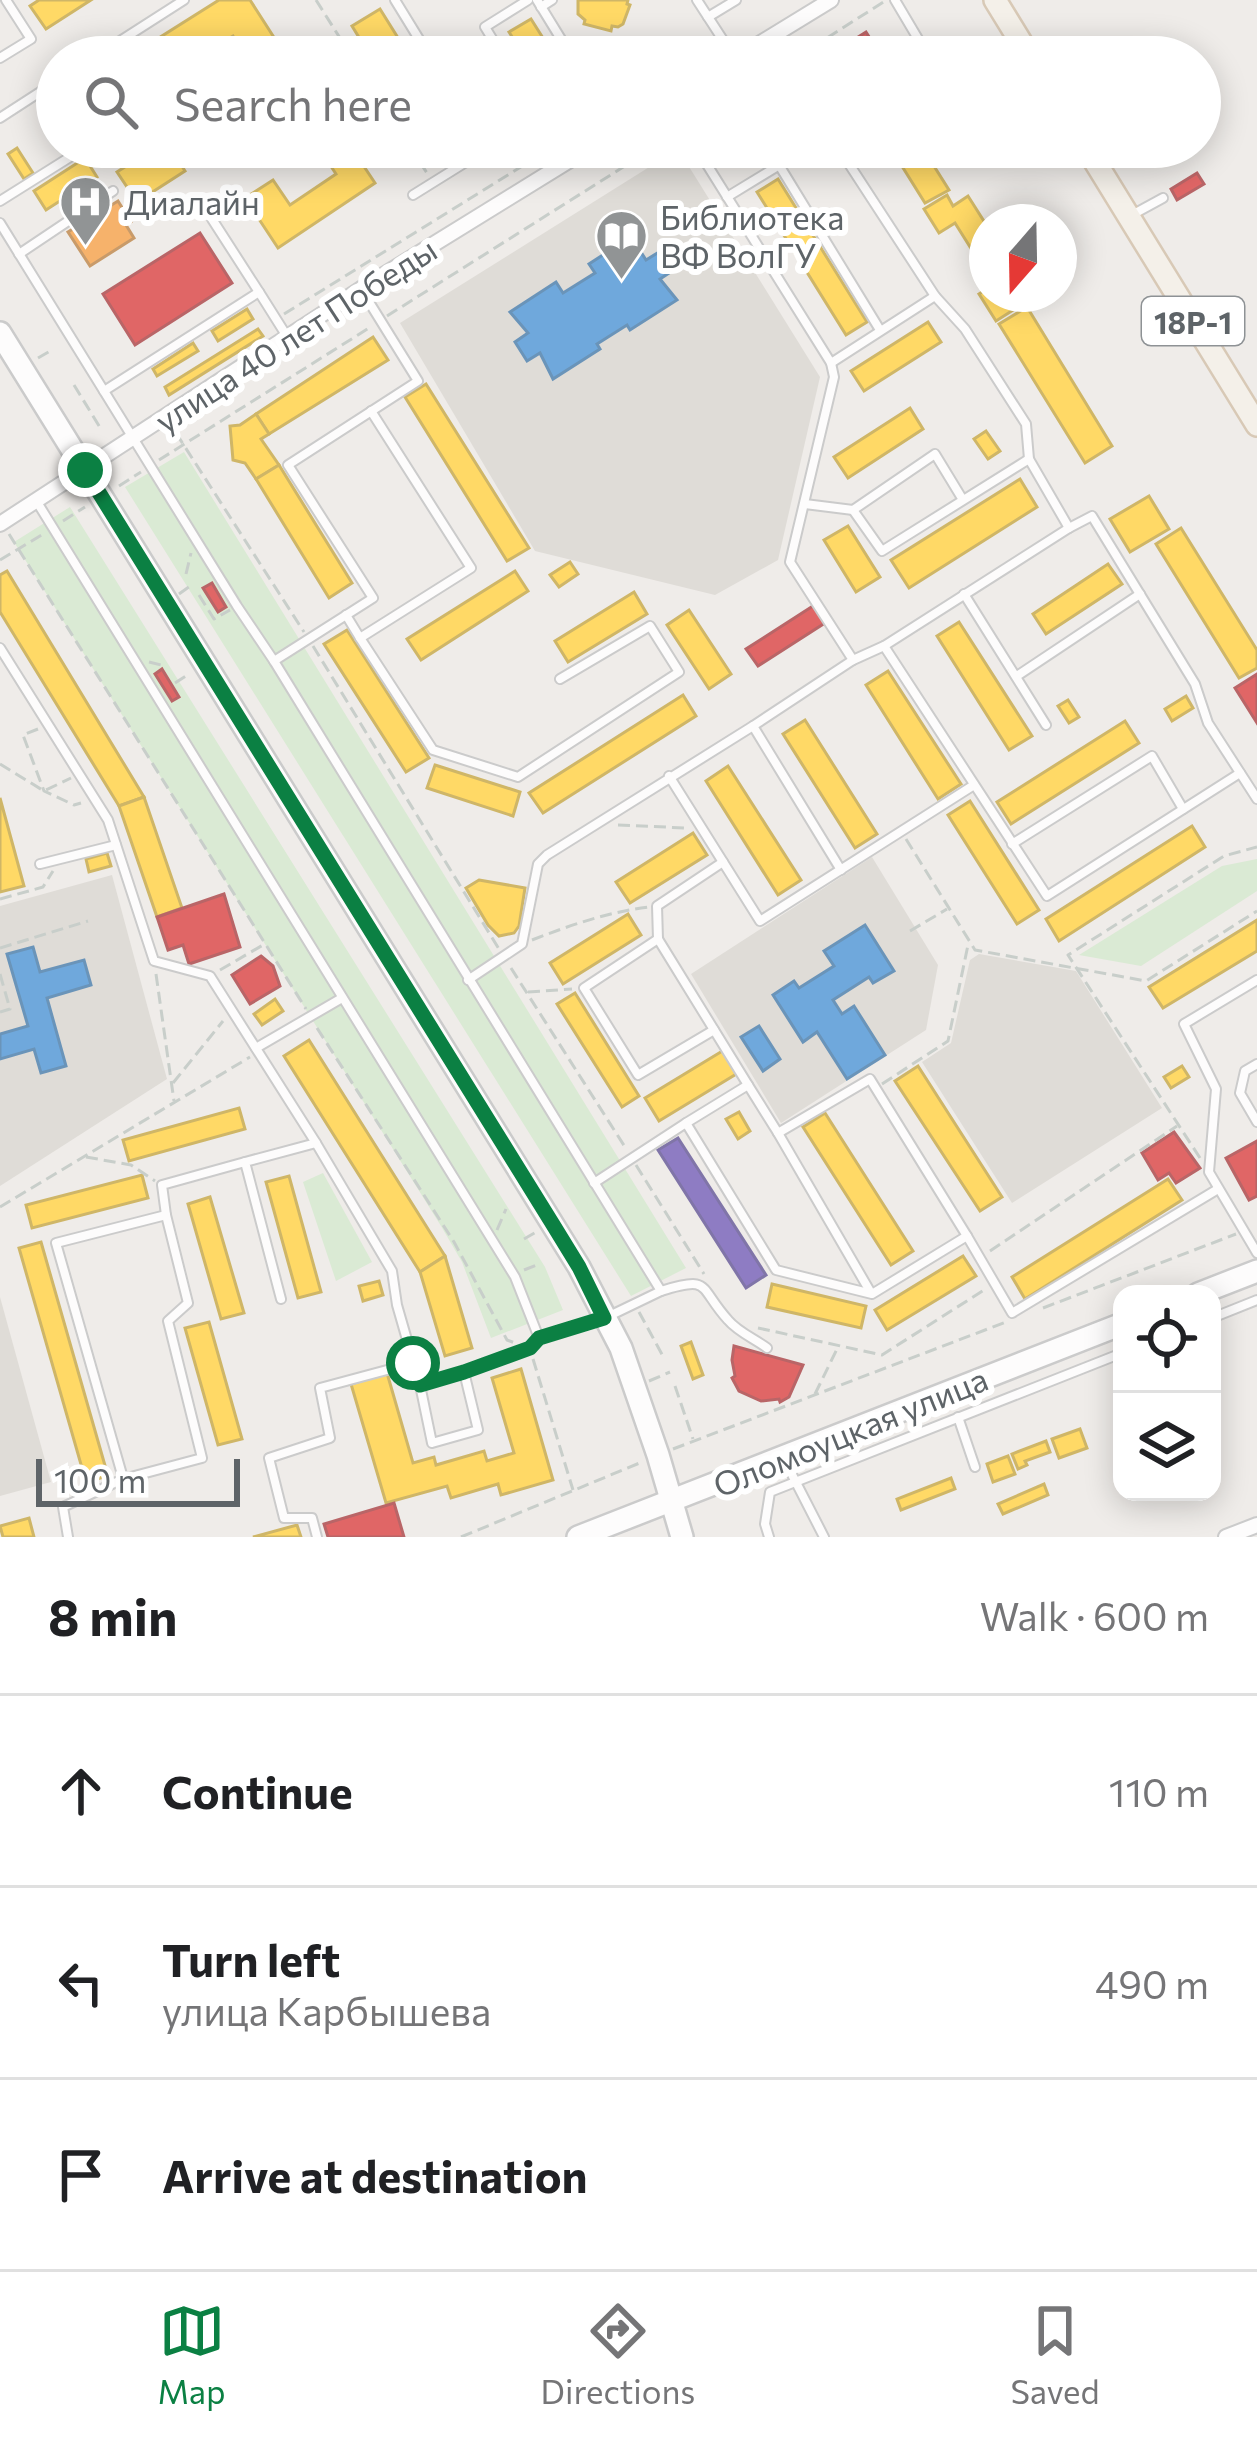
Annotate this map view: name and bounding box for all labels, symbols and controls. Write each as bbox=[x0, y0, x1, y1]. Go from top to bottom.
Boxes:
search box bbox=[36, 36, 1221, 168]
icon: search bbox=[78, 69, 144, 135]
text: Search here bbox=[174, 75, 412, 130]
hospital icon: Диалайн bbox=[57, 173, 113, 247]
place label: Диалайн bbox=[124, 181, 260, 222]
place label: Библиотека ВФ ВолГУ bbox=[660, 196, 844, 275]
north arrow bbox=[969, 204, 1077, 312]
library icon: Библиотека ВФ ВолГУ bbox=[593, 207, 649, 281]
street label: улица 40 лет Победы bbox=[146, 228, 444, 440]
road number: 18Р-1 bbox=[1142, 297, 1244, 345]
route end bbox=[58, 443, 112, 497]
map controls bbox=[1113, 1285, 1221, 1501]
button: locate bbox=[1113, 1285, 1221, 1393]
route start bbox=[386, 1336, 440, 1390]
street label: Оломоуцкая улица bbox=[707, 1357, 993, 1505]
button: layers bbox=[1113, 1393, 1221, 1501]
scale bar bbox=[36, 1453, 240, 1506]
text: 100 m bbox=[54, 1459, 146, 1500]
text: 8 min bbox=[48, 1584, 178, 1647]
text: Walk · 600 m bbox=[980, 1591, 1209, 1639]
icon: ahead bbox=[48, 1758, 114, 1824]
text: Continue bbox=[162, 1763, 353, 1818]
text: 110 m bbox=[1109, 1767, 1209, 1815]
text: Turn left bbox=[162, 1931, 340, 1986]
icon: left bbox=[48, 1950, 114, 2016]
text: 490 m bbox=[1095, 1959, 1209, 2007]
text: улица Карбышева bbox=[162, 1986, 491, 2034]
icon: arrive bbox=[48, 2142, 114, 2208]
text: Arrive at destination bbox=[162, 2147, 588, 2202]
tab: Map bbox=[158, 2298, 226, 2411]
tab: Directions bbox=[541, 2298, 695, 2411]
tab: Saved bbox=[1010, 2298, 1099, 2411]

